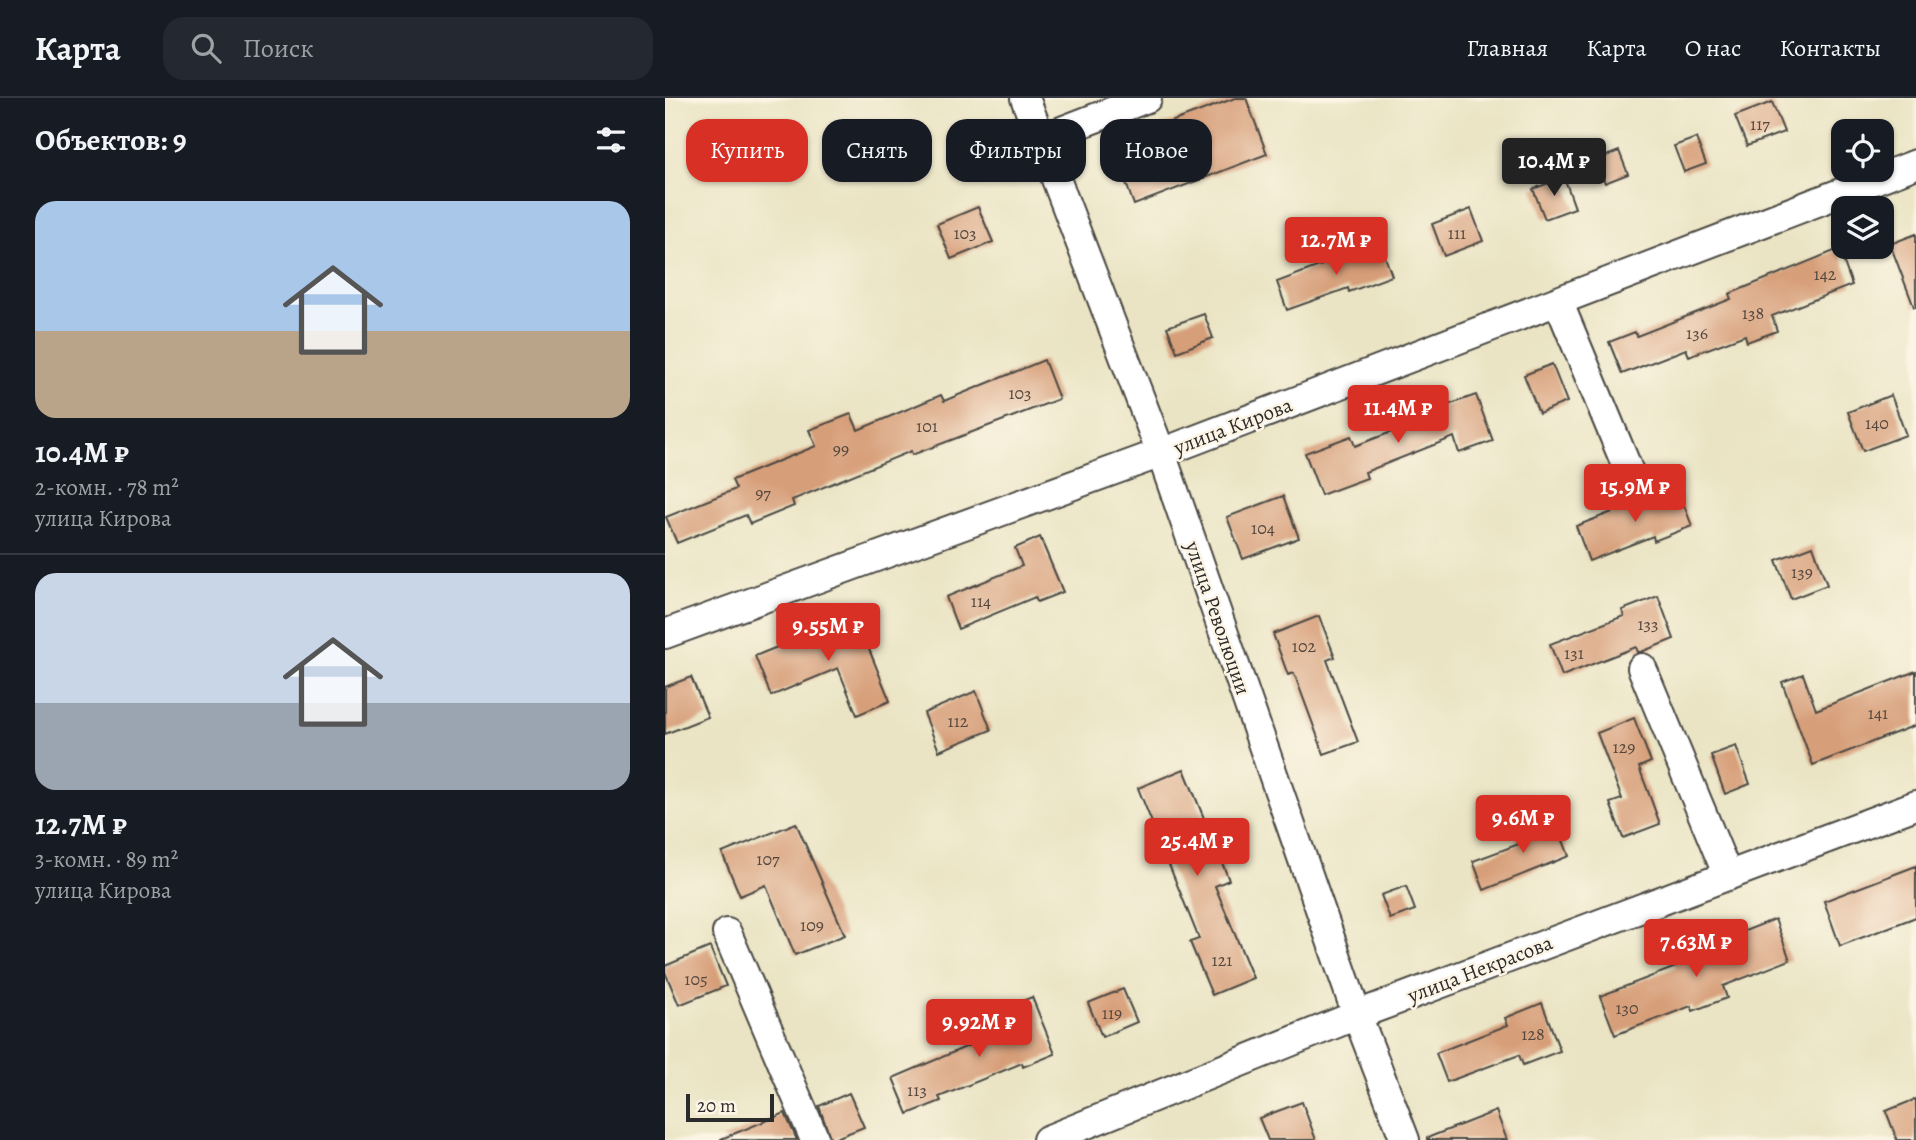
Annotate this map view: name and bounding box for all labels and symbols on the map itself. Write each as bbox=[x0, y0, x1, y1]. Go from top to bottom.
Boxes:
house number: 117 bbox=[1750, 112, 1770, 136]
pin: 10.4M ₽ bbox=[1489, 139, 1619, 198]
pin: 12.7M ₽ bbox=[1271, 218, 1401, 277]
house number: 103 bbox=[953, 221, 977, 245]
house number: 111 bbox=[1448, 221, 1466, 245]
house number: 142 bbox=[1814, 262, 1837, 286]
house number: 138 bbox=[1742, 301, 1764, 325]
house number: 136 bbox=[1686, 321, 1708, 345]
house number: 103 bbox=[1008, 381, 1032, 405]
pin: 11.4M ₽ bbox=[1333, 386, 1463, 445]
street label: улица Кирова bbox=[1169, 390, 1297, 462]
house number: 140 bbox=[1865, 411, 1889, 435]
house number: 101 bbox=[916, 414, 938, 438]
house number: 99 bbox=[833, 437, 849, 461]
pin: 15.9M ₽ bbox=[1570, 464, 1700, 524]
house number: 97 bbox=[755, 481, 771, 505]
house number: 104 bbox=[1251, 516, 1275, 540]
street label: улица Революции bbox=[1178, 537, 1257, 699]
house number: 139 bbox=[1791, 560, 1813, 584]
house number: 114 bbox=[971, 589, 991, 613]
pin: 9.55M ₽ bbox=[763, 603, 893, 663]
house number: 133 bbox=[1637, 612, 1659, 636]
house number: 102 bbox=[1292, 634, 1317, 658]
house number: 131 bbox=[1564, 641, 1584, 665]
house number: 141 bbox=[1868, 701, 1888, 725]
house number: 112 bbox=[948, 709, 969, 733]
house number: 129 bbox=[1613, 735, 1635, 759]
pin: 9.6M ₽ bbox=[1466, 796, 1580, 855]
pin: 25.4M ₽ bbox=[1132, 818, 1262, 878]
house number: 107 bbox=[756, 847, 780, 871]
house number: 109 bbox=[800, 913, 824, 937]
pin: 7.63M ₽ bbox=[1631, 920, 1761, 979]
street label: улица Некрасова bbox=[1402, 928, 1557, 1010]
house number: 121 bbox=[1212, 948, 1232, 972]
house number: 105 bbox=[684, 967, 708, 991]
house number: 130 bbox=[1615, 996, 1639, 1020]
pin: 9.92M ₽ bbox=[914, 1000, 1044, 1059]
house number: 119 bbox=[1102, 1001, 1122, 1025]
house number: 128 bbox=[1521, 1022, 1545, 1046]
house number: 113 bbox=[907, 1078, 927, 1102]
scale bar bbox=[686, 1091, 773, 1123]

